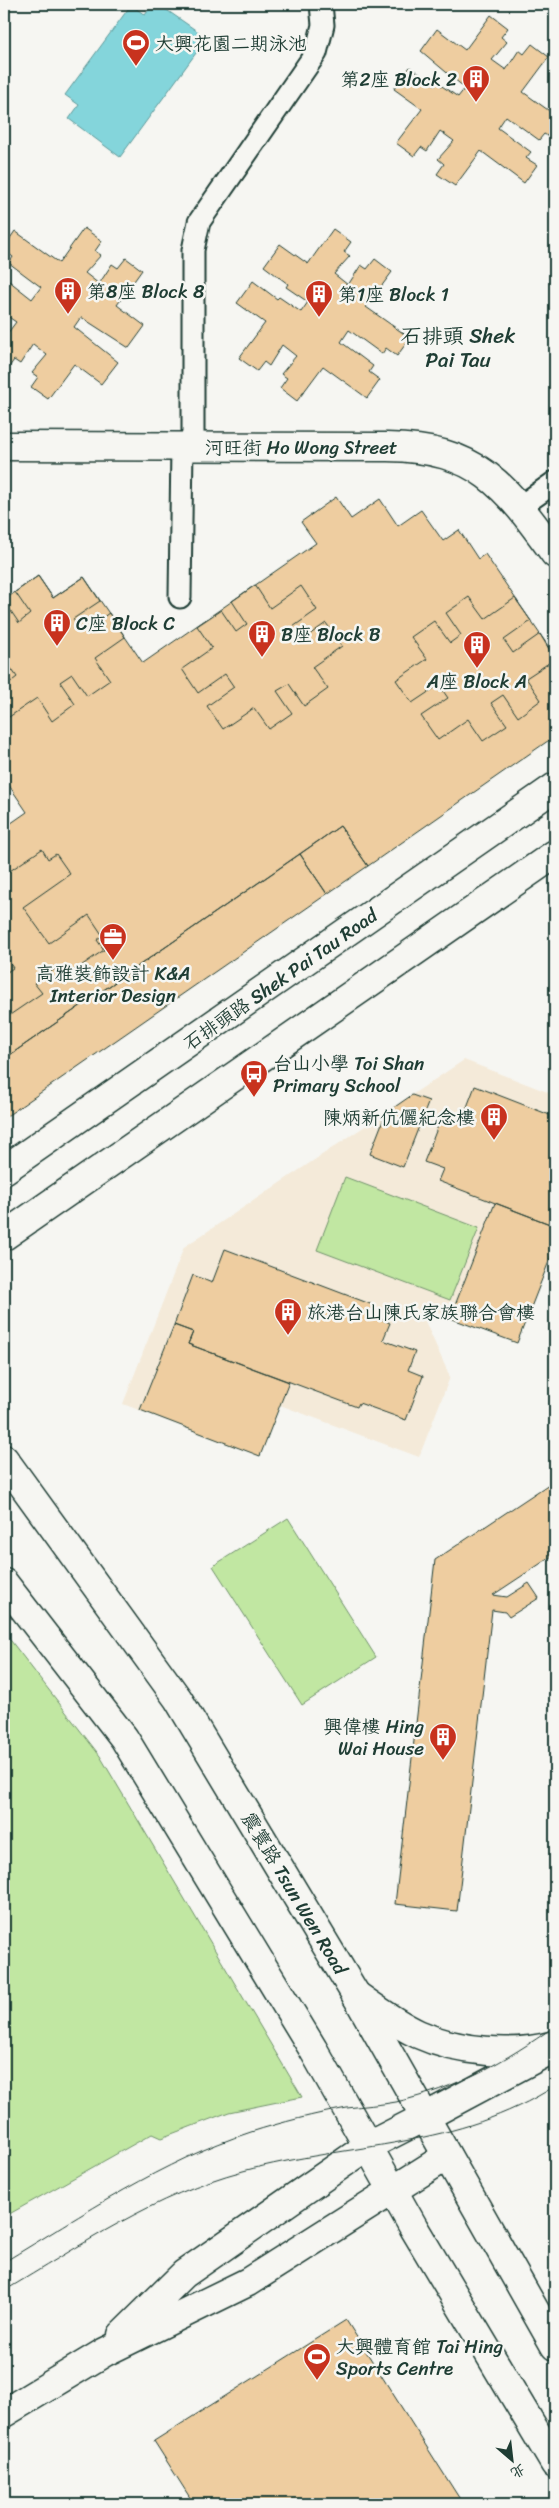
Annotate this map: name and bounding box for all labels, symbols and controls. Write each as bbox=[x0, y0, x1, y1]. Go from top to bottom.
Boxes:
place label: 大興花園二期泳池 bbox=[155, 27, 307, 60]
sports icon: 大興花園二期泳池 bbox=[121, 28, 151, 67]
place label: 第2座 Block 2 bbox=[341, 63, 457, 96]
building icon: 第2座 Block 2 bbox=[461, 64, 491, 103]
place label: 第8座 Block 8 bbox=[87, 275, 205, 308]
building icon: 第8座 Block 8 bbox=[53, 276, 83, 315]
place label: 第1座 Block 1 bbox=[338, 278, 449, 311]
building icon: 第1座 Block 1 bbox=[304, 279, 334, 318]
district label: 石排頭 Shek Pai Tau bbox=[401, 317, 515, 379]
street label: 河旺街 Ho Wong Street bbox=[205, 431, 397, 464]
place label: C座 Block C bbox=[76, 607, 175, 640]
building icon: C座 Block C bbox=[42, 608, 72, 647]
place label: B座 Block B bbox=[281, 618, 381, 651]
building icon: B座 Block B bbox=[247, 619, 277, 658]
building icon: A座 Block A bbox=[462, 630, 492, 669]
place label: A座 Block A bbox=[426, 665, 527, 698]
street label: 石排頭路 Shek Pai Tau Road bbox=[176, 898, 386, 1059]
office icon: 高雅裝飾設計 K&A Interior Design bbox=[98, 922, 128, 961]
place label: 高雅裝飾設計 K&A Interior Design bbox=[35, 957, 191, 1012]
place label: 台山小學 Toi Shan Primary School bbox=[273, 1047, 424, 1102]
bus stop icon: 台山小學 Toi Shan Primary School bbox=[239, 1059, 269, 1098]
place label: 陳炳新伉儷紀念樓 bbox=[323, 1101, 475, 1134]
building icon: 陳炳新伉儷紀念樓 bbox=[479, 1102, 509, 1141]
place label: 旅港台山陳氏家族聯合會樓 bbox=[307, 1296, 535, 1329]
building icon: 旅港台山陳氏家族聯合會樓 bbox=[273, 1297, 303, 1336]
place label: 興偉樓 Hing Wai House bbox=[324, 1710, 424, 1765]
building icon: 興偉樓 Hing Wai House bbox=[428, 1722, 458, 1761]
street label: 震寰路 Tsun Wen Road bbox=[233, 1805, 357, 1983]
place label: 大興體育館 Tai Hing Sports Centre bbox=[336, 2330, 503, 2385]
sports icon: 大興體育館 Tai Hing Sports Centre bbox=[302, 2342, 332, 2381]
north arrow bbox=[486, 2436, 536, 2486]
text: 北 bbox=[506, 2457, 530, 2485]

